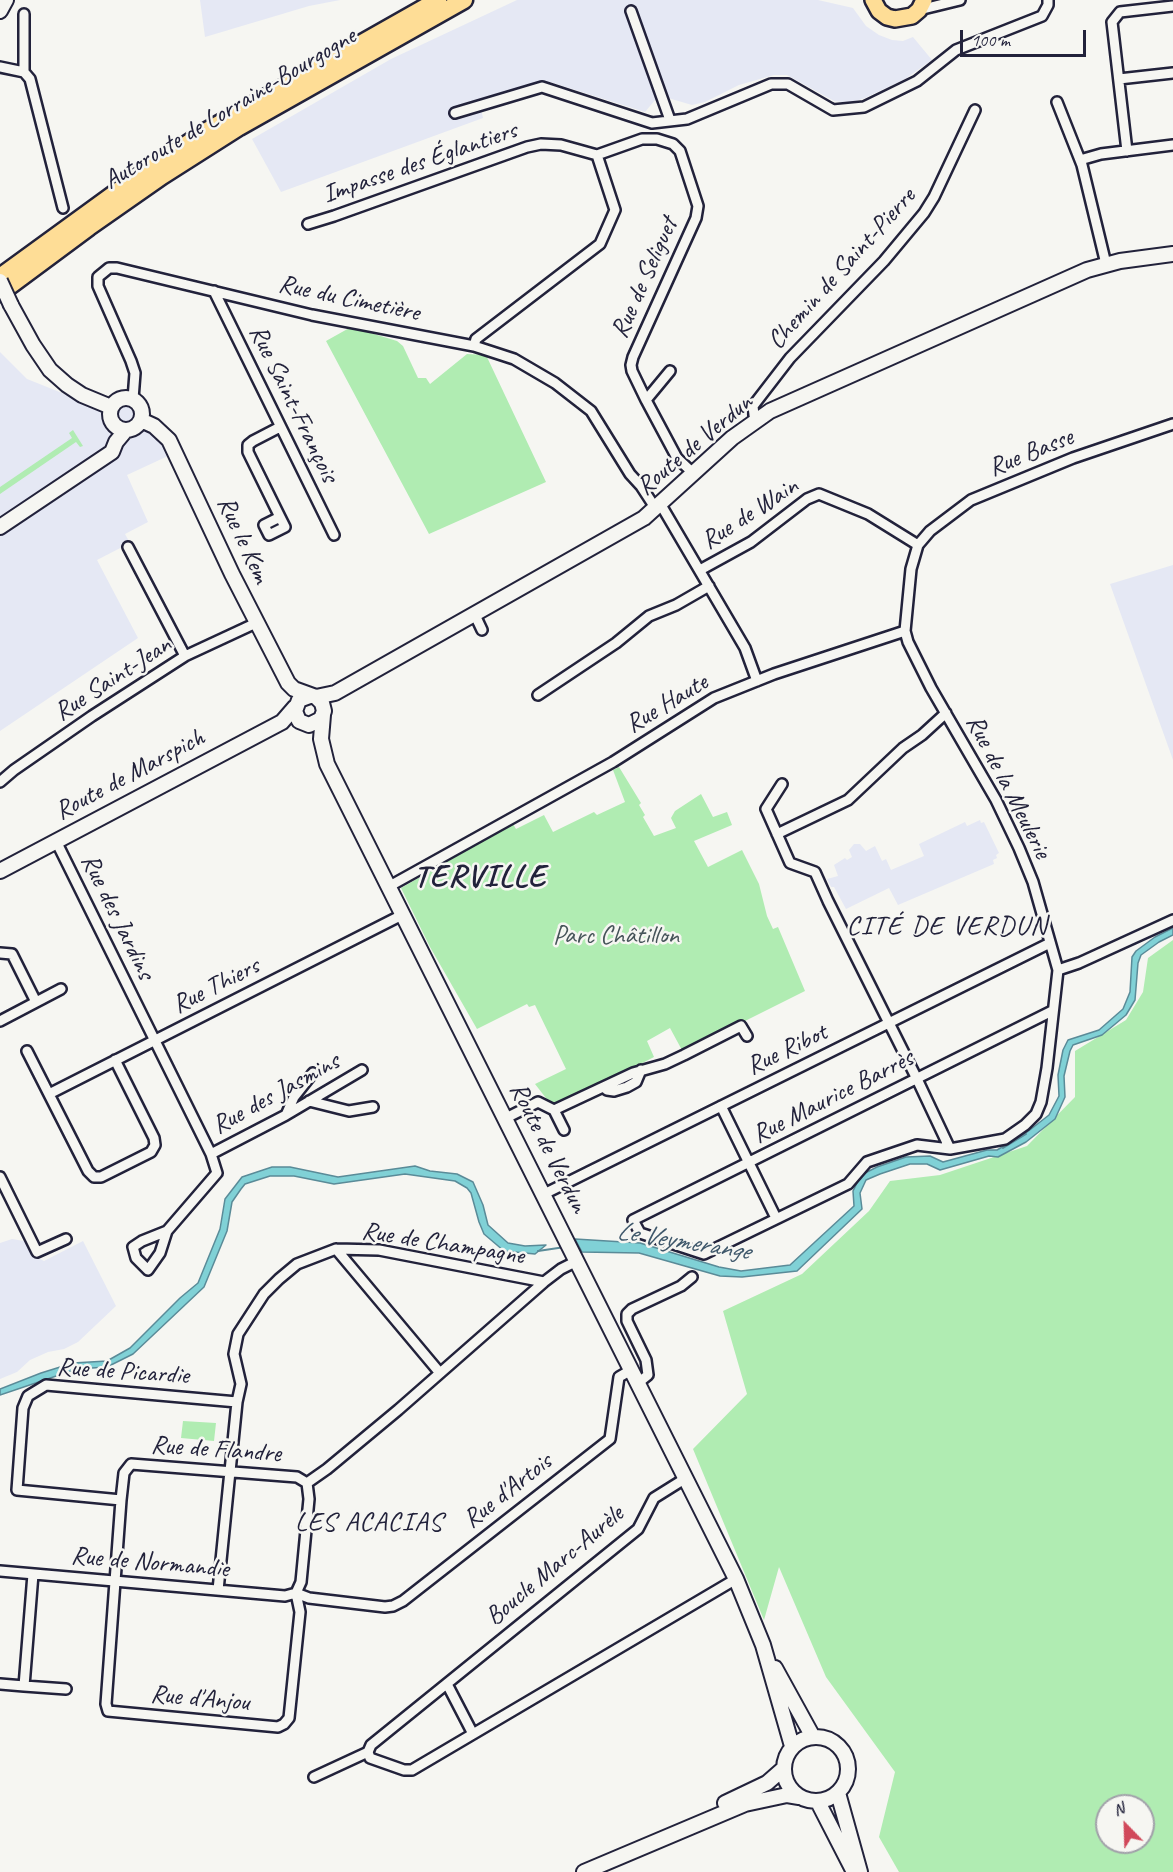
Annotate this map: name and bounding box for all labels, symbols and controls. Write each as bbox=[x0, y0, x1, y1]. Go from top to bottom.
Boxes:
scale bar bbox=[963, 18, 1089, 56]
street label: Autoroute de Lorraine-Bourgogne bbox=[98, 21, 362, 197]
text: 100 m bbox=[971, 29, 1010, 51]
street label: Impasse des Églantiers bbox=[319, 115, 521, 211]
street label: Chemin de Saint-Pierre bbox=[761, 182, 923, 356]
street label: Rue de Seliguet bbox=[605, 213, 685, 343]
street label: Rue du Cimetière bbox=[276, 269, 422, 329]
street label: Rue Saint-François bbox=[242, 320, 344, 488]
street label: Route de Verdun bbox=[631, 387, 759, 503]
street label: Rue Basse bbox=[984, 422, 1078, 484]
street label: Rue de Wain bbox=[696, 471, 804, 557]
street label: Rue le Kem bbox=[210, 492, 276, 588]
street label: Rue Saint-Jean bbox=[49, 630, 177, 728]
street label: Rue Haute bbox=[620, 667, 714, 741]
street label: Rue de la Meulerie bbox=[958, 710, 1058, 864]
street label: Route de Marspich bbox=[50, 723, 210, 827]
street label: Rue des Jardins bbox=[73, 849, 161, 985]
district label: TERVILLE bbox=[415, 859, 545, 897]
district label: CITÉ DE VERDUN bbox=[847, 911, 1047, 943]
park label: Parc Châtillon bbox=[553, 920, 679, 952]
street label: Rue Thiers bbox=[167, 951, 265, 1021]
street label: Rue Ribot bbox=[742, 1017, 832, 1083]
street label: Rue Maurice Barrès bbox=[747, 1043, 919, 1151]
street label: Rue des Jasmins bbox=[207, 1046, 345, 1142]
street label: Route de Verdun bbox=[502, 1078, 594, 1218]
street label: Rue de Champagne bbox=[360, 1216, 526, 1272]
water label: Le Veymerange bbox=[614, 1216, 752, 1268]
street label: Rue de Picardie bbox=[56, 1352, 190, 1392]
street label: Rue de Flandre bbox=[150, 1430, 282, 1470]
street label: Rue d'Artois bbox=[457, 1447, 559, 1535]
street label: Boucle Marc-Aurèle bbox=[480, 1499, 630, 1633]
district label: LES ACACIAS bbox=[294, 1507, 444, 1539]
street label: Rue de Normandie bbox=[70, 1541, 230, 1585]
street label: Rue d'Anjou bbox=[149, 1679, 251, 1719]
north arrow bbox=[1095, 1794, 1155, 1854]
text: N bbox=[1110, 1798, 1127, 1820]

